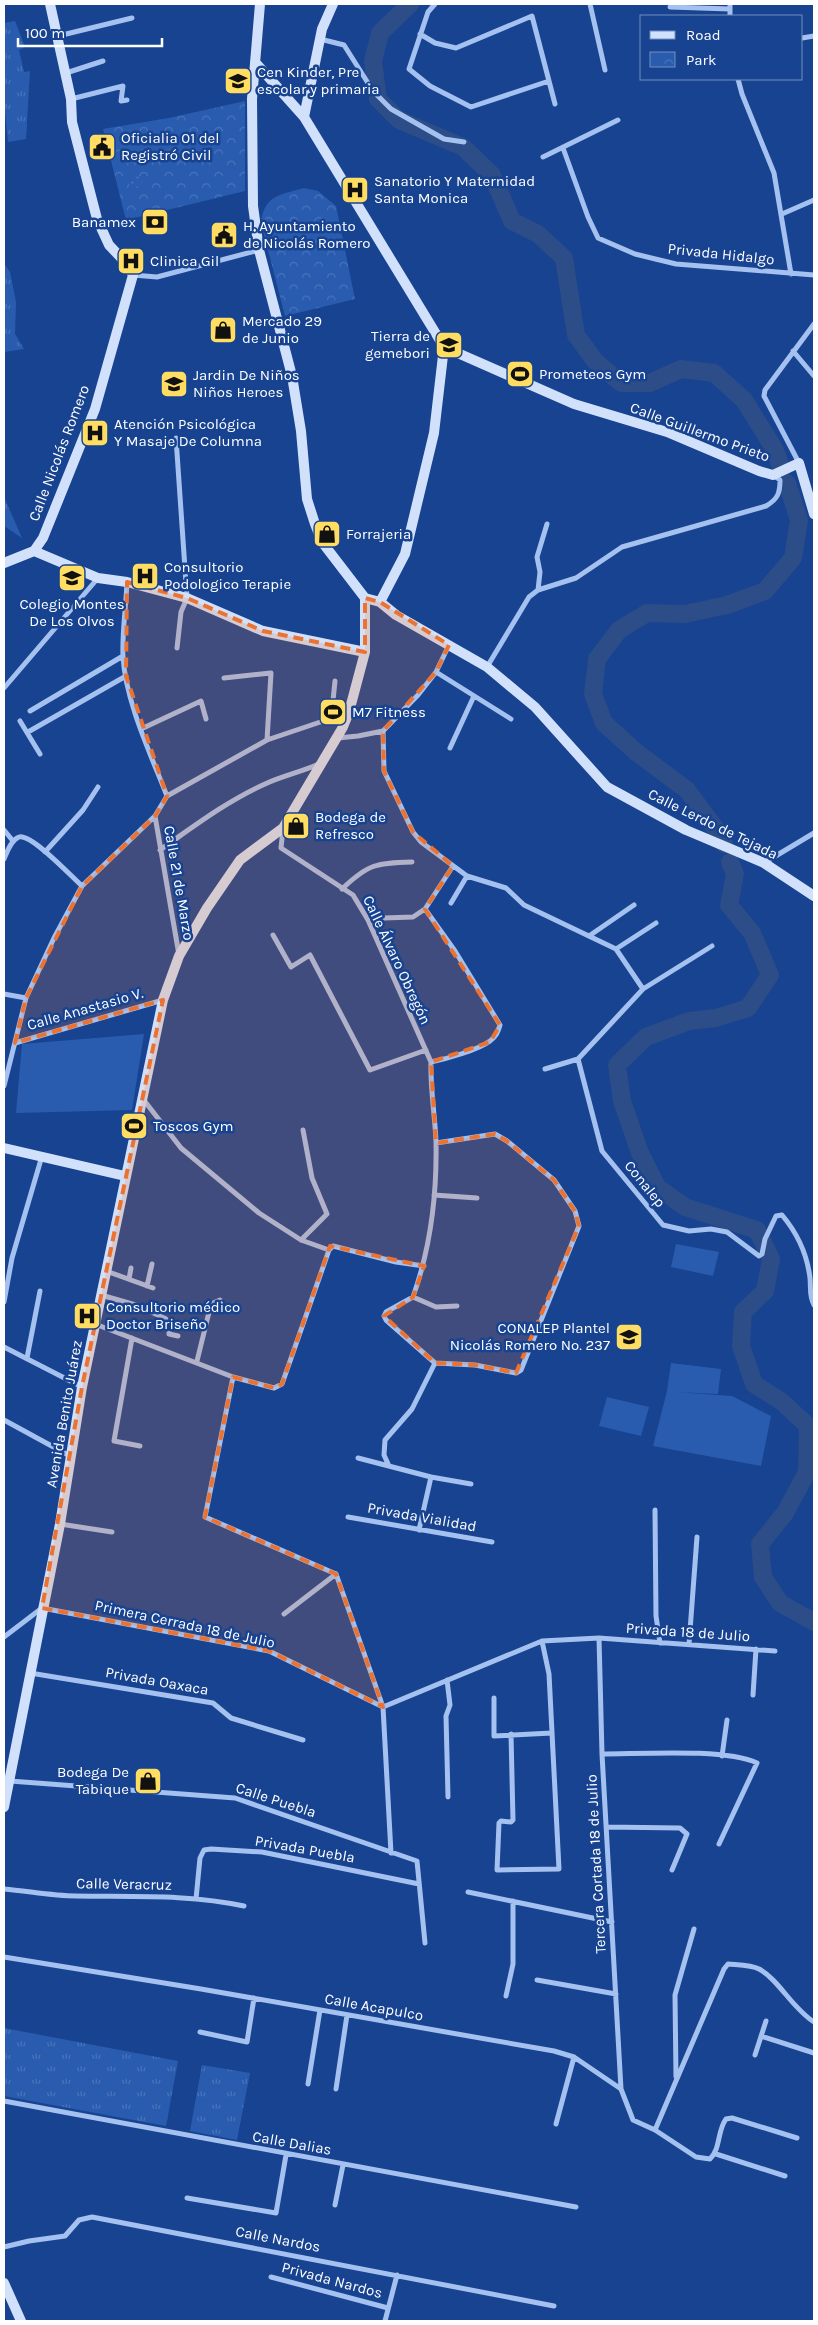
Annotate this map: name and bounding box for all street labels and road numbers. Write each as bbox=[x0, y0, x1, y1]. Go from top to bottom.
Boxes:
street label: Privada Hidalgo bbox=[667, 239, 775, 269]
street label: Calle Nicolás Romero bbox=[25, 382, 93, 524]
street label: Calle Guillermo Prieto bbox=[628, 398, 772, 466]
street label: Calle Lerdo de Tejada bbox=[645, 785, 781, 863]
street label: Calle 21 de Marzo bbox=[160, 824, 198, 942]
street label: Calle Álvaro Obregón bbox=[359, 893, 435, 1027]
street label: Calle Anastasio V. bbox=[25, 984, 145, 1034]
street label: Conalep bbox=[621, 1157, 669, 1211]
street label: Avenida Benito Juárez bbox=[42, 1339, 86, 1489]
street label: Privada Vialidad bbox=[366, 1499, 478, 1535]
street label: Primera Cerrada 18 de Julio bbox=[93, 1596, 277, 1652]
street label: Privada 18 de Julio bbox=[625, 1619, 751, 1645]
street label: Privada Oaxaca bbox=[104, 1663, 210, 1699]
street label: Tercera Cortada 18 de Julio bbox=[582, 1774, 610, 1954]
street label: Calle Puebla bbox=[233, 1779, 319, 1821]
street label: Privada Puebla bbox=[254, 1831, 356, 1867]
street label: Calle Veracruz bbox=[76, 1874, 172, 1894]
street label: Calle Acapulco bbox=[323, 1989, 425, 2025]
street label: Calle Dalias bbox=[251, 2127, 333, 2159]
street label: Calle Nardos bbox=[234, 2222, 322, 2256]
street label: Privada Nardos bbox=[280, 2258, 384, 2302]

